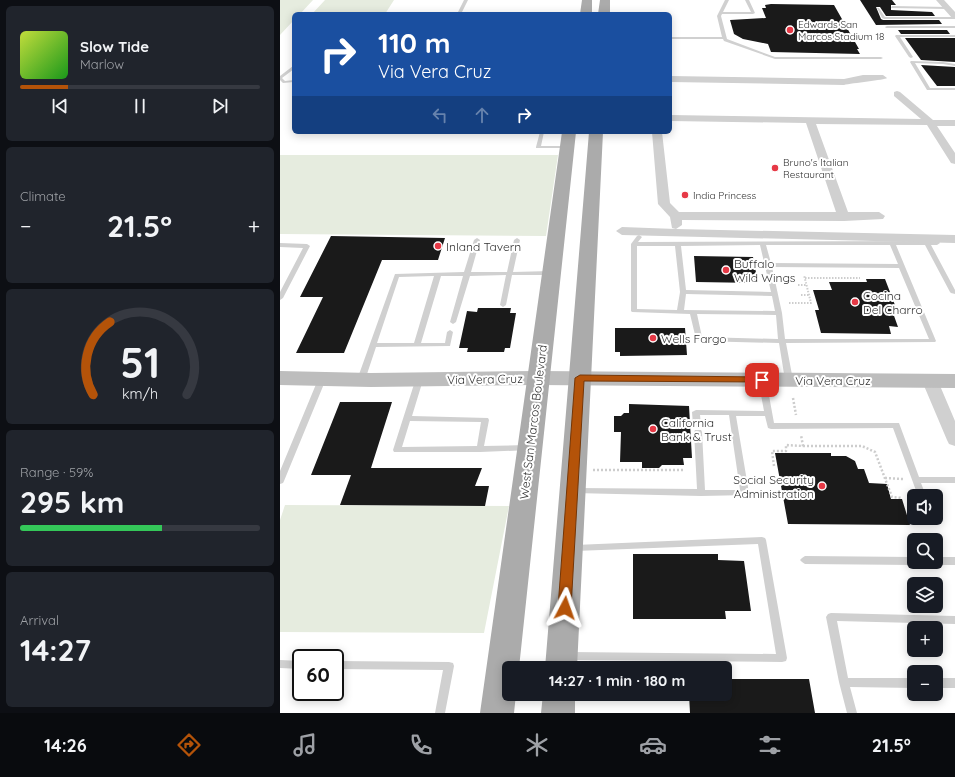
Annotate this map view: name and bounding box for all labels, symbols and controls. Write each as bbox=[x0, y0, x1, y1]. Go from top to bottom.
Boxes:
place label: Edwards San Marcos Stadium 18 bbox=[798, 18, 885, 43]
text: 110 m bbox=[378, 25, 451, 60]
marker: Edwards San Marcos Stadium 18 bbox=[785, 25, 795, 35]
icon: right bbox=[312, 28, 364, 80]
text: Slow Tide bbox=[80, 37, 149, 56]
text: Marlow bbox=[80, 56, 124, 72]
text: Via Vera Cruz bbox=[378, 60, 491, 83]
icon: previous bbox=[49, 95, 71, 117]
icon: pause bbox=[129, 95, 151, 117]
icon: next bbox=[209, 95, 231, 117]
icon: left bbox=[429, 104, 451, 126]
icon: ahead bbox=[471, 104, 493, 126]
icon: right bbox=[513, 104, 535, 126]
place label: Bruno's Italian Restaurant bbox=[783, 156, 848, 181]
marker: Bruno's Italian Restaurant bbox=[770, 163, 780, 173]
text: Climate bbox=[20, 188, 66, 204]
place label: India Princess bbox=[693, 189, 757, 202]
marker: India Princess bbox=[680, 190, 690, 200]
text: 21.5° bbox=[107, 207, 172, 245]
text: − bbox=[20, 212, 31, 240]
text: + bbox=[248, 212, 260, 240]
place label: Inland Tavern bbox=[446, 239, 521, 254]
marker: Inland Tavern bbox=[433, 241, 443, 251]
place label: Buffalo Wild Wings bbox=[734, 256, 796, 285]
marker: Buffalo Wild Wings bbox=[721, 265, 731, 275]
place label: Cocina Del Charro bbox=[863, 288, 923, 317]
marker: Cocina Del Charro bbox=[850, 297, 860, 307]
place label: Wells Fargo bbox=[661, 331, 726, 346]
marker: Wells Fargo bbox=[648, 333, 658, 343]
text: 51 bbox=[120, 335, 160, 387]
street label: West San Marcos Boulevard bbox=[516, 344, 550, 500]
pin bbox=[745, 363, 779, 397]
icon: arrive bbox=[751, 369, 773, 391]
street label: Via Vera Cruz bbox=[447, 371, 523, 387]
street label: Via Vera Cruz bbox=[795, 373, 871, 388]
text: km/h bbox=[122, 384, 158, 402]
place label: California Bank & Trust bbox=[661, 415, 732, 444]
marker: California Bank & Trust bbox=[648, 424, 658, 434]
text: Range · 59% bbox=[20, 464, 93, 480]
place label: Social Security Administration bbox=[733, 472, 814, 501]
marker: Social Security Administration bbox=[817, 481, 827, 491]
text: 295 km bbox=[20, 483, 125, 521]
map controls bbox=[907, 489, 943, 701]
button: sound bbox=[907, 489, 943, 525]
button: search bbox=[907, 533, 943, 569]
button: layers bbox=[907, 577, 943, 613]
position arrow bbox=[544, 587, 586, 629]
text: Arrival bbox=[20, 612, 59, 628]
button: + bbox=[907, 621, 943, 657]
text: 14:27 bbox=[20, 631, 91, 669]
speed limit sign: 60 bbox=[292, 649, 344, 701]
button: − bbox=[907, 665, 943, 701]
text: 14:27 · 1 min · 180 m bbox=[549, 671, 685, 690]
icon: directions bbox=[175, 731, 203, 759]
icon: music bbox=[291, 731, 319, 759]
icon: phone bbox=[407, 731, 435, 759]
icon: climate bbox=[523, 731, 551, 759]
icon: car bbox=[639, 731, 667, 759]
icon: filters bbox=[756, 731, 784, 759]
text: 14:26 bbox=[44, 734, 87, 757]
text: 21.5° bbox=[872, 734, 911, 757]

